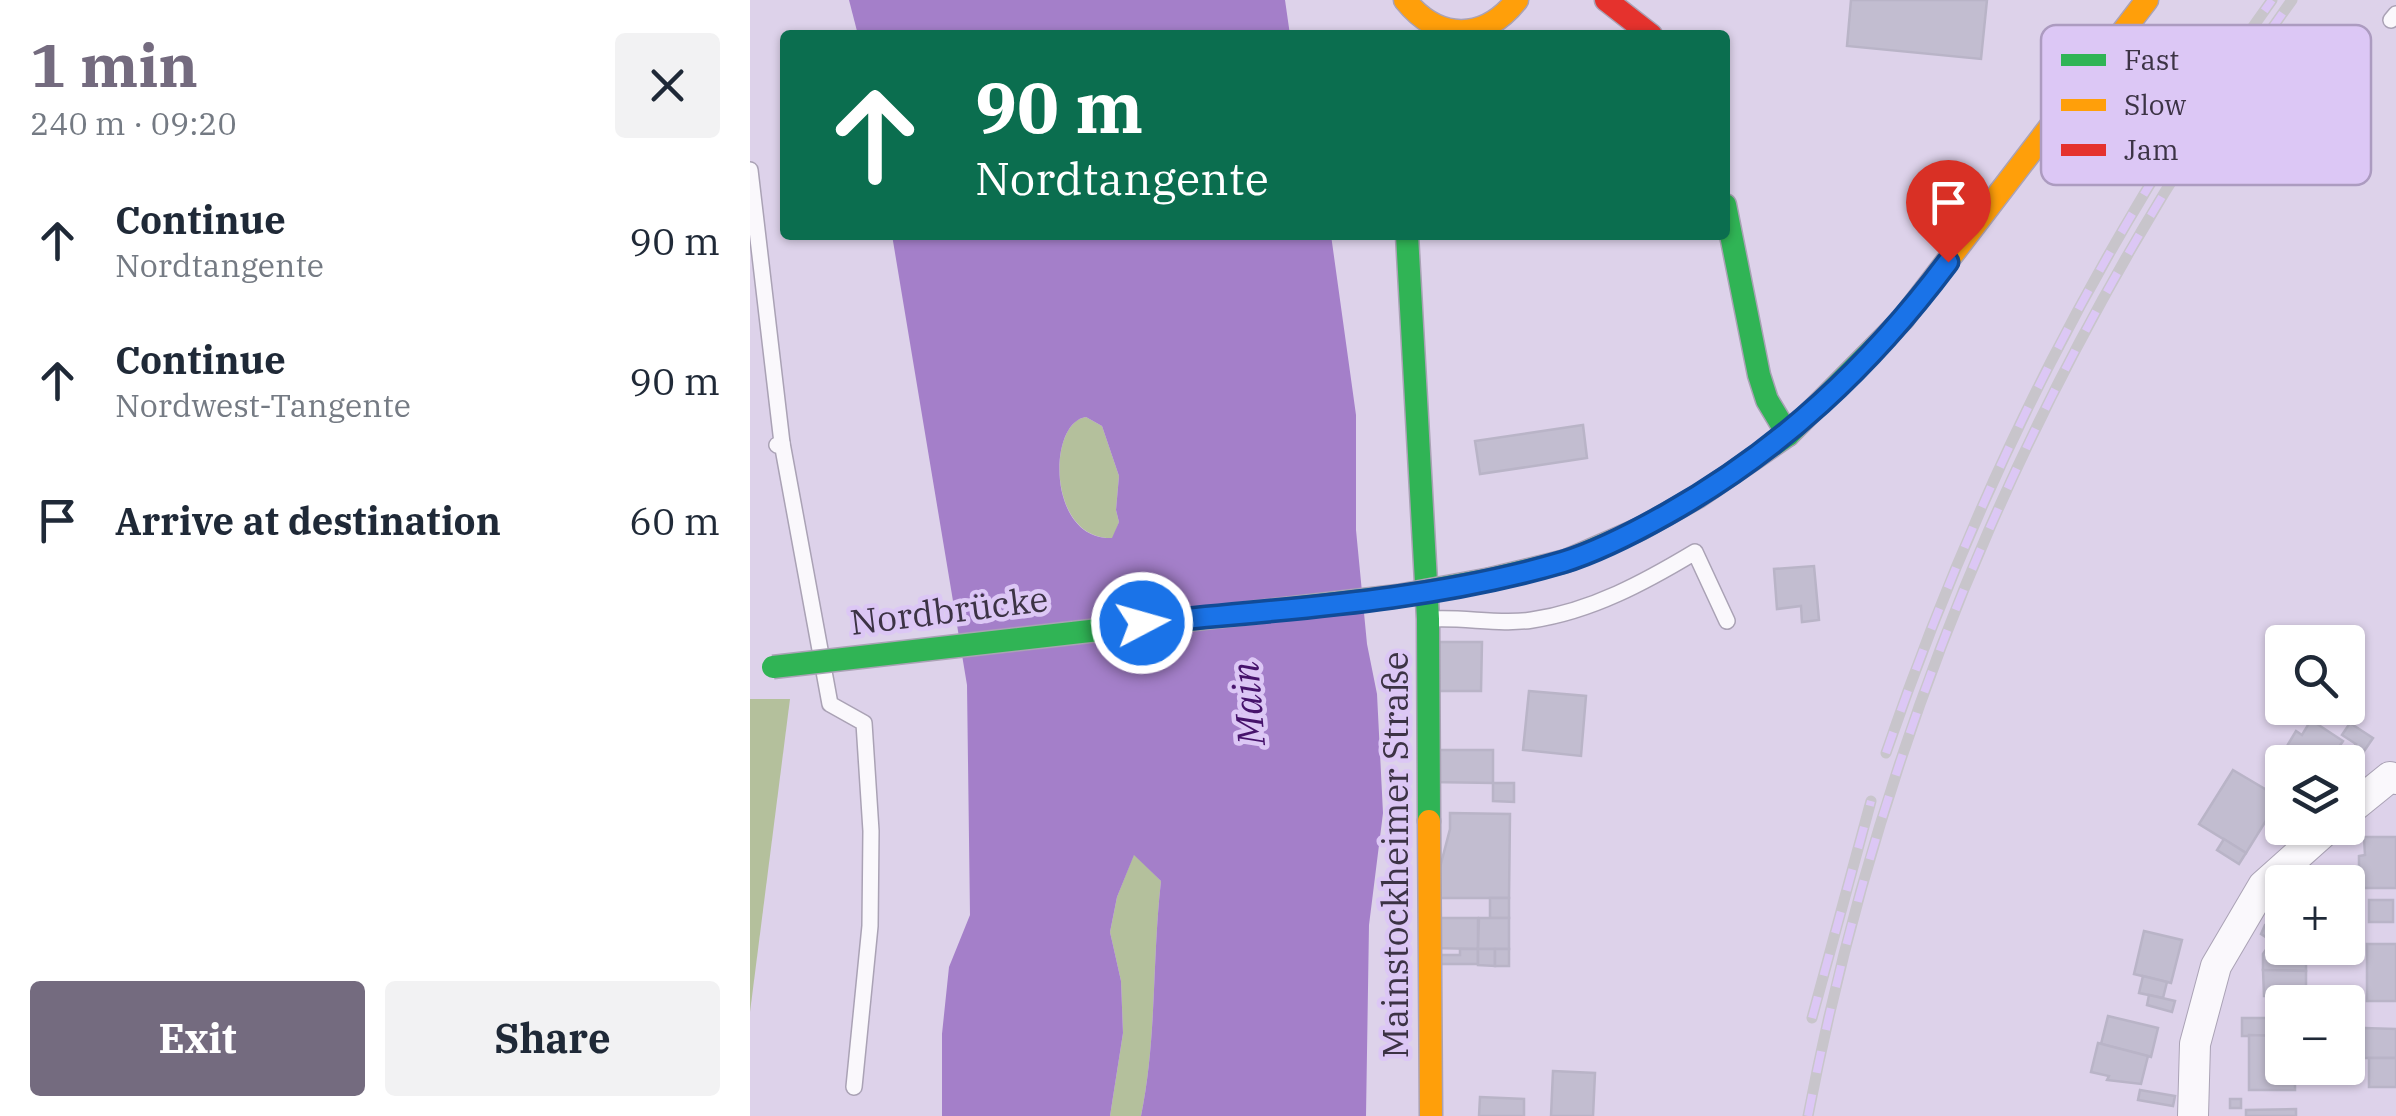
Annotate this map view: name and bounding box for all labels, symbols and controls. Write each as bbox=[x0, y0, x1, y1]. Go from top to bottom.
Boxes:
text: 1 min bbox=[30, 25, 198, 104]
legend bbox=[2041, 25, 2371, 185]
button: close bbox=[615, 33, 720, 138]
text: Fast bbox=[2124, 41, 2179, 78]
text: 90 m bbox=[975, 61, 1143, 152]
icon: ahead bbox=[810, 70, 940, 200]
text: Slow bbox=[2124, 86, 2186, 123]
text: 240 m · 09:20 bbox=[30, 102, 237, 144]
text: Jam bbox=[2124, 131, 2179, 168]
text: Nordtangente bbox=[975, 149, 1269, 207]
pin bbox=[1906, 160, 1991, 263]
icon: arrive bbox=[1921, 175, 1976, 230]
text: Continue bbox=[115, 195, 286, 244]
icon: ahead bbox=[30, 213, 85, 268]
text: 90 m bbox=[629, 216, 720, 265]
text: Nordtangente bbox=[115, 244, 324, 286]
text: Continue bbox=[115, 335, 286, 384]
icon: ahead bbox=[30, 353, 85, 408]
text: 90 m bbox=[629, 356, 720, 405]
text: Nordwest-Tangente bbox=[115, 384, 411, 426]
icon: arrive bbox=[30, 493, 85, 548]
text: Arrive at destination bbox=[115, 496, 501, 545]
text: 60 m bbox=[629, 496, 720, 545]
position arrow bbox=[1090, 571, 1194, 675]
street label: Nordbrücke bbox=[847, 575, 1051, 645]
map controls bbox=[2265, 625, 2365, 1085]
button: search bbox=[2265, 625, 2365, 725]
street label: Mainstockheimer Straße bbox=[1372, 652, 1418, 1058]
water label: Main bbox=[1219, 660, 1275, 749]
button: layers bbox=[2265, 745, 2365, 845]
button: + bbox=[2265, 865, 2365, 965]
button: Exit bbox=[30, 981, 365, 1096]
button: Share bbox=[385, 981, 720, 1096]
button: − bbox=[2265, 985, 2365, 1085]

